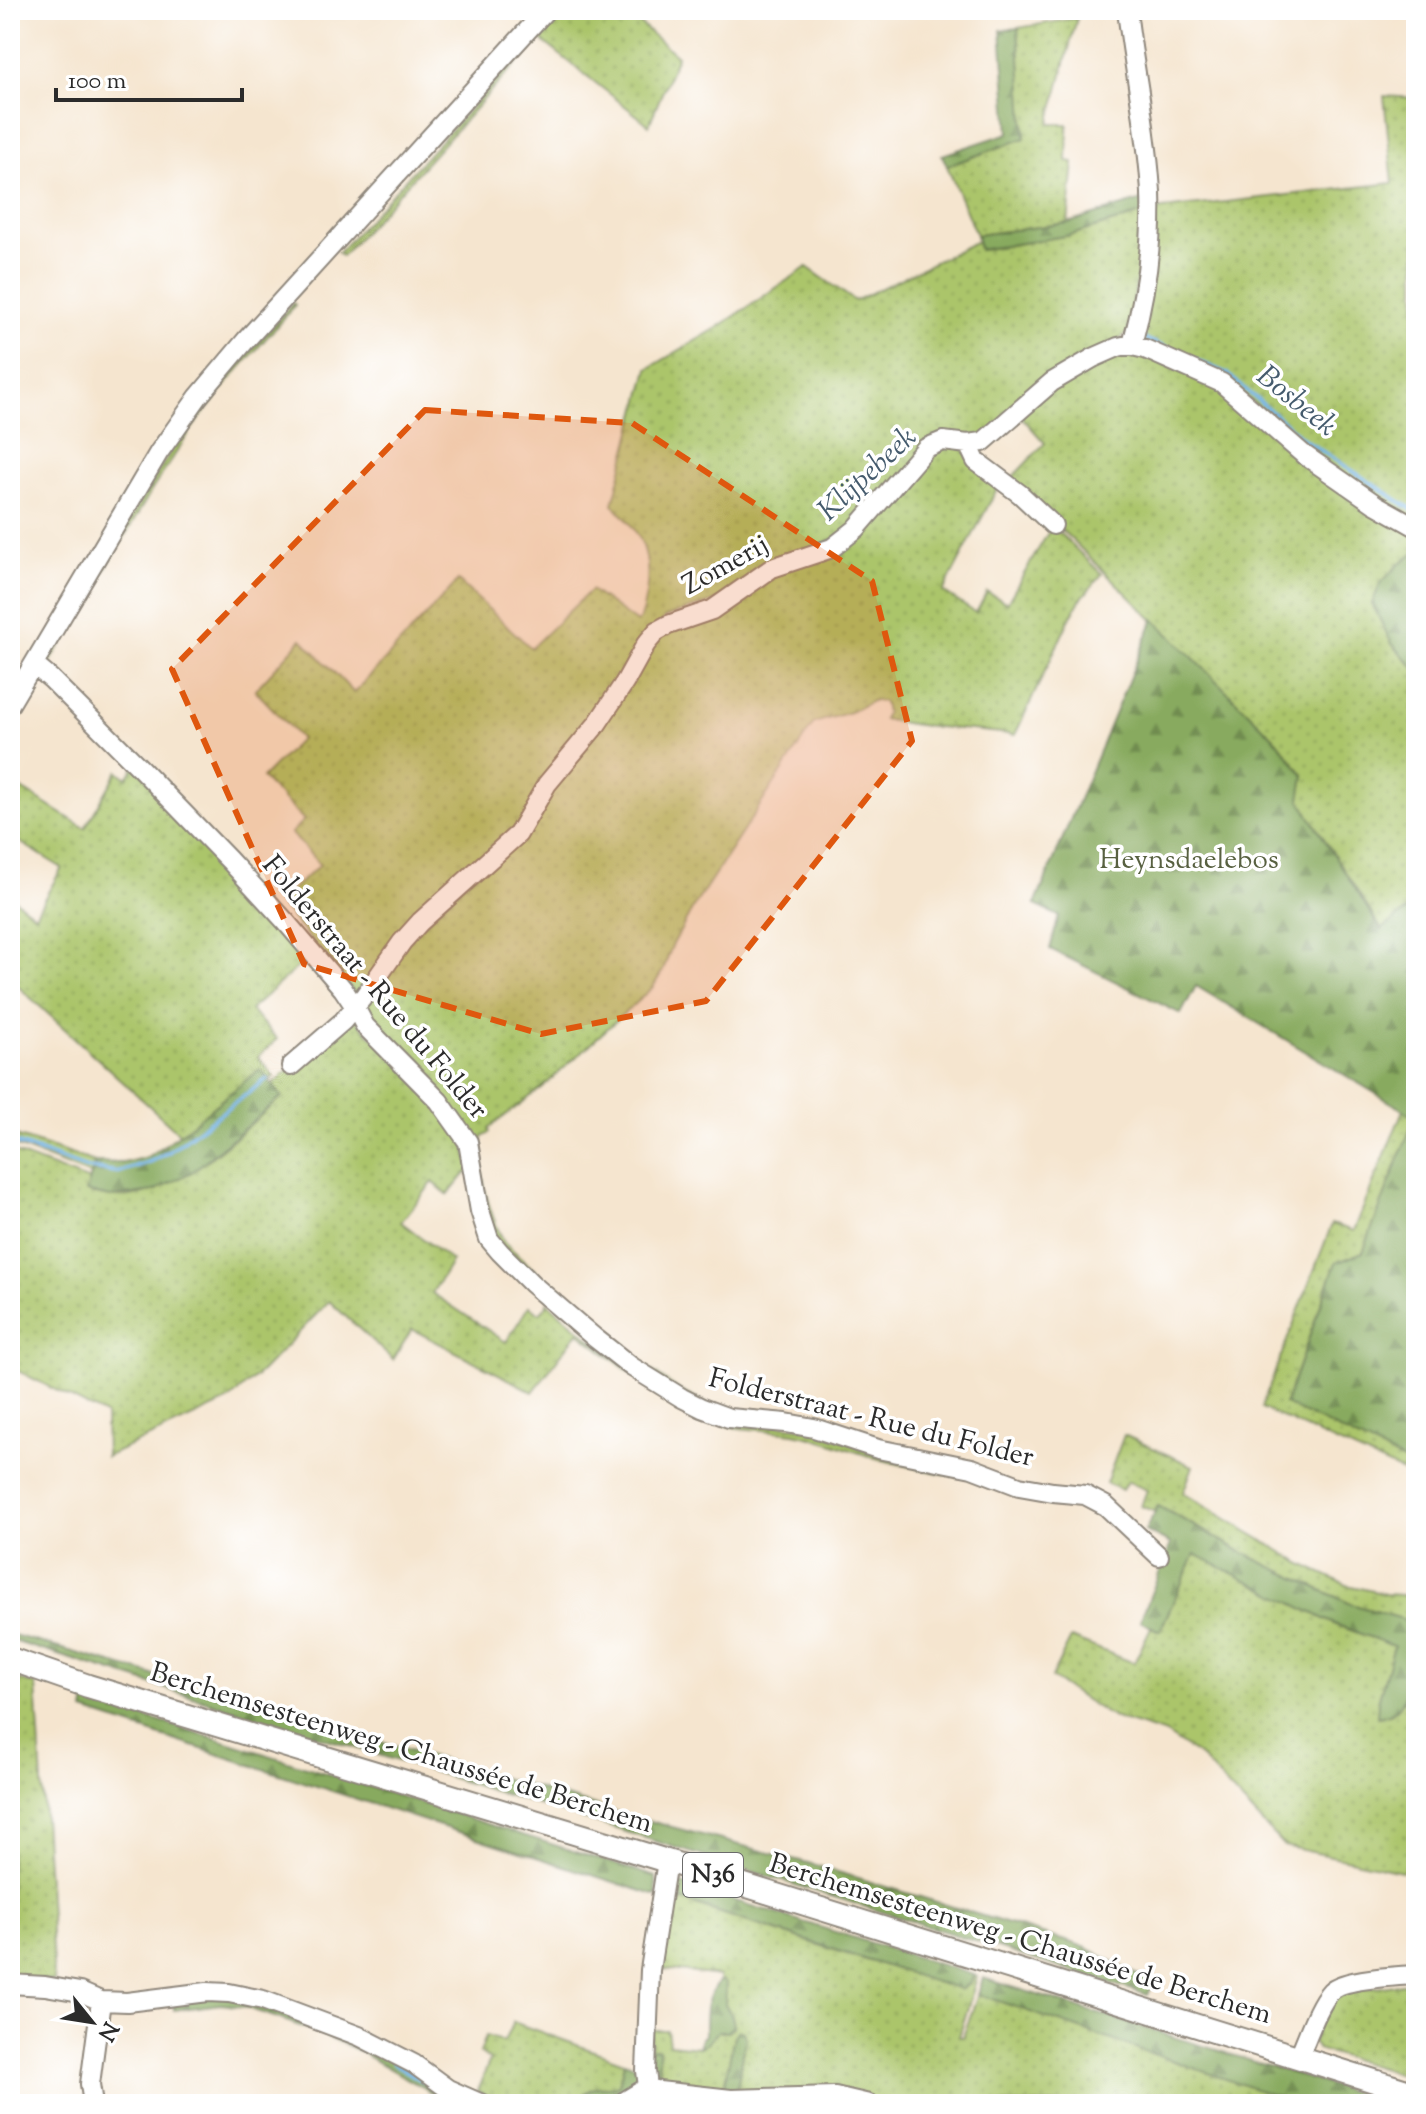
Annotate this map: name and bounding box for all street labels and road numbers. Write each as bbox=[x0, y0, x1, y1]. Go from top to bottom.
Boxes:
street label: Zomerij bbox=[676, 526, 776, 606]
street label: Folderstraat - Rue du Folder bbox=[251, 847, 497, 1129]
street label: Folderstraat - Rue du Folder bbox=[704, 1359, 1038, 1479]
street label: Berchemsesteenweg - Chaussée de Berchem bbox=[145, 1653, 657, 1845]
street label: Berchemsesteenweg - Chaussée de Berchem bbox=[764, 1844, 1276, 2036]
road number: N36 bbox=[683, 1853, 743, 1897]

